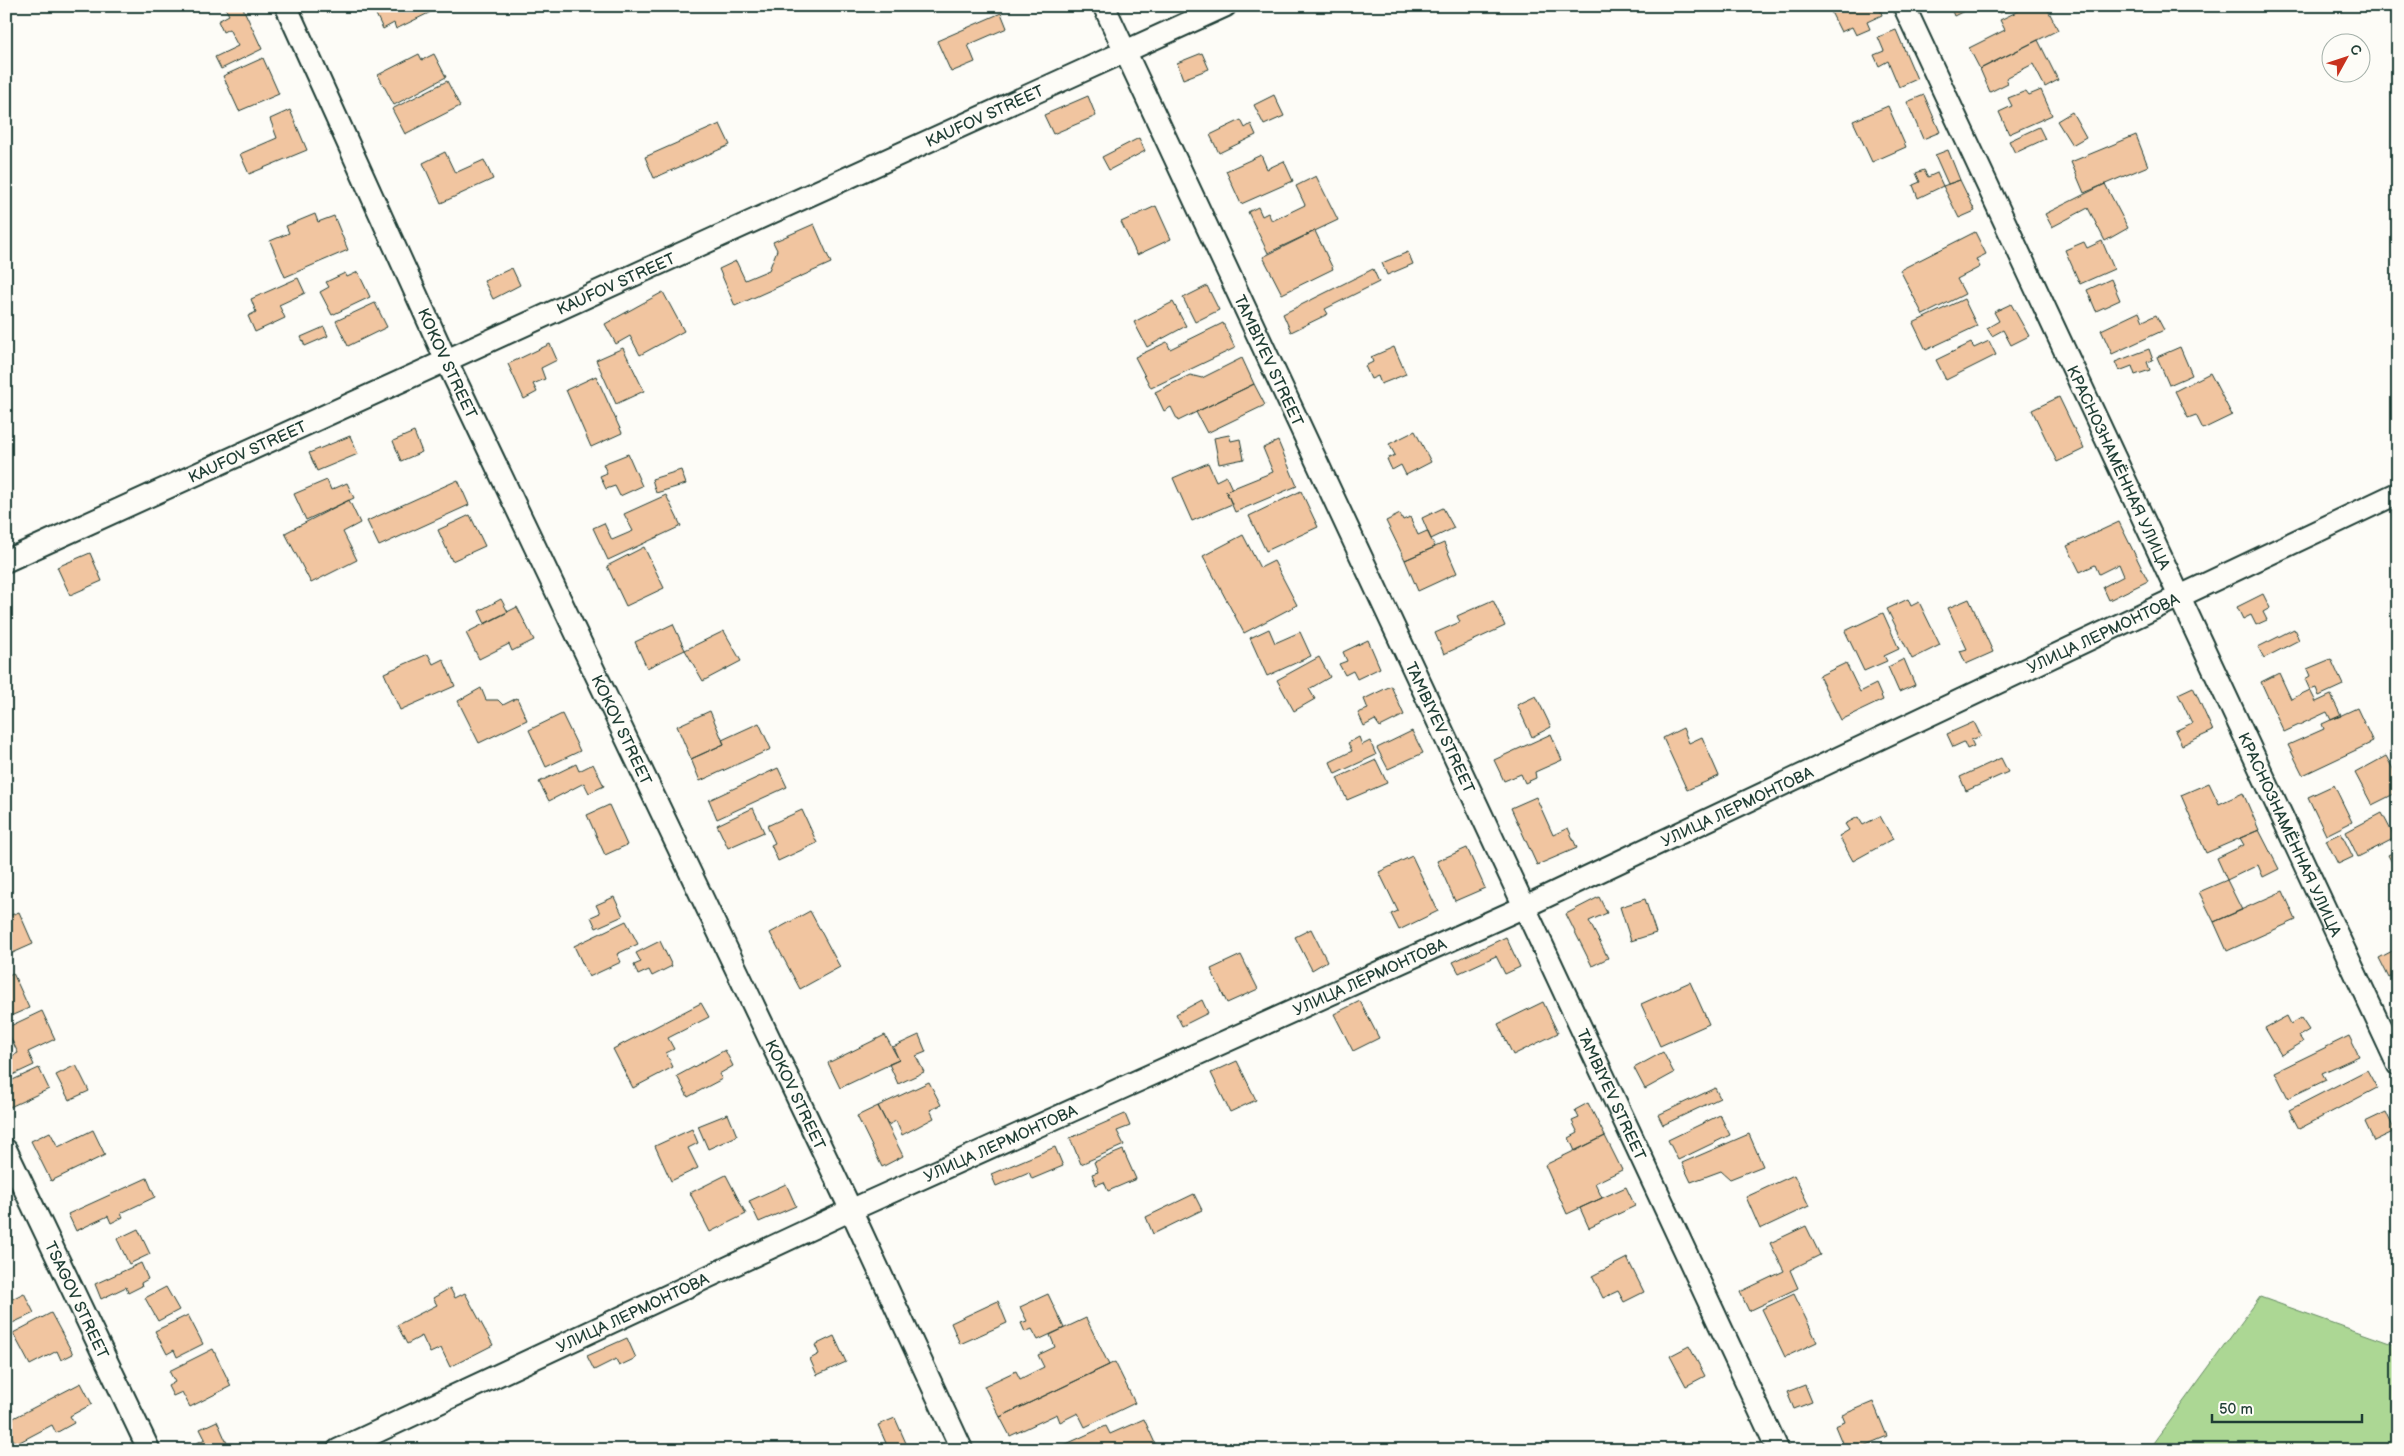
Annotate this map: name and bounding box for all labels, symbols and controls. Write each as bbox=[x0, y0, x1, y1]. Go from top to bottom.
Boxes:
north arrow bbox=[2322, 32, 2372, 82]
text: С bbox=[2346, 41, 2365, 59]
street label: KAUFOV STREET bbox=[923, 82, 1047, 152]
street label: KAUFOV STREET bbox=[554, 249, 679, 320]
street label: TAMBIYEV STREET bbox=[1229, 292, 1307, 430]
street label: KOKOV STREET bbox=[413, 306, 481, 422]
street label: КРАСНОЗНАМЁННАЯ УЛИЦА bbox=[2062, 363, 2174, 573]
street label: KAUFOV STREET bbox=[186, 417, 310, 488]
street label: УЛИЦА ЛЕРМОНТОВА bbox=[2024, 590, 2183, 678]
street label: TAMBIYEV STREET bbox=[1401, 659, 1478, 797]
street label: KOKOV STREET bbox=[587, 672, 655, 789]
street label: КРАСНОЗНАМЁННАЯ УЛИЦА bbox=[2233, 730, 2345, 940]
street label: УЛИЦА ЛЕРМОНТОВА bbox=[1658, 763, 1817, 852]
street label: УЛИЦА ЛЕРМОНТОВА bbox=[1290, 935, 1450, 1021]
street label: TAMBIYEV STREET bbox=[1572, 1026, 1650, 1164]
street label: KOKOV STREET bbox=[760, 1037, 829, 1153]
street label: УЛИЦА ЛЕРМОНТОВА bbox=[921, 1101, 1081, 1187]
street label: TSAGOV STREET bbox=[40, 1239, 112, 1362]
street label: УЛИЦА ЛЕРМОНТОВА bbox=[554, 1270, 713, 1357]
scale bar bbox=[2212, 1391, 2362, 1423]
text: 50 m bbox=[2219, 1400, 2253, 1419]

